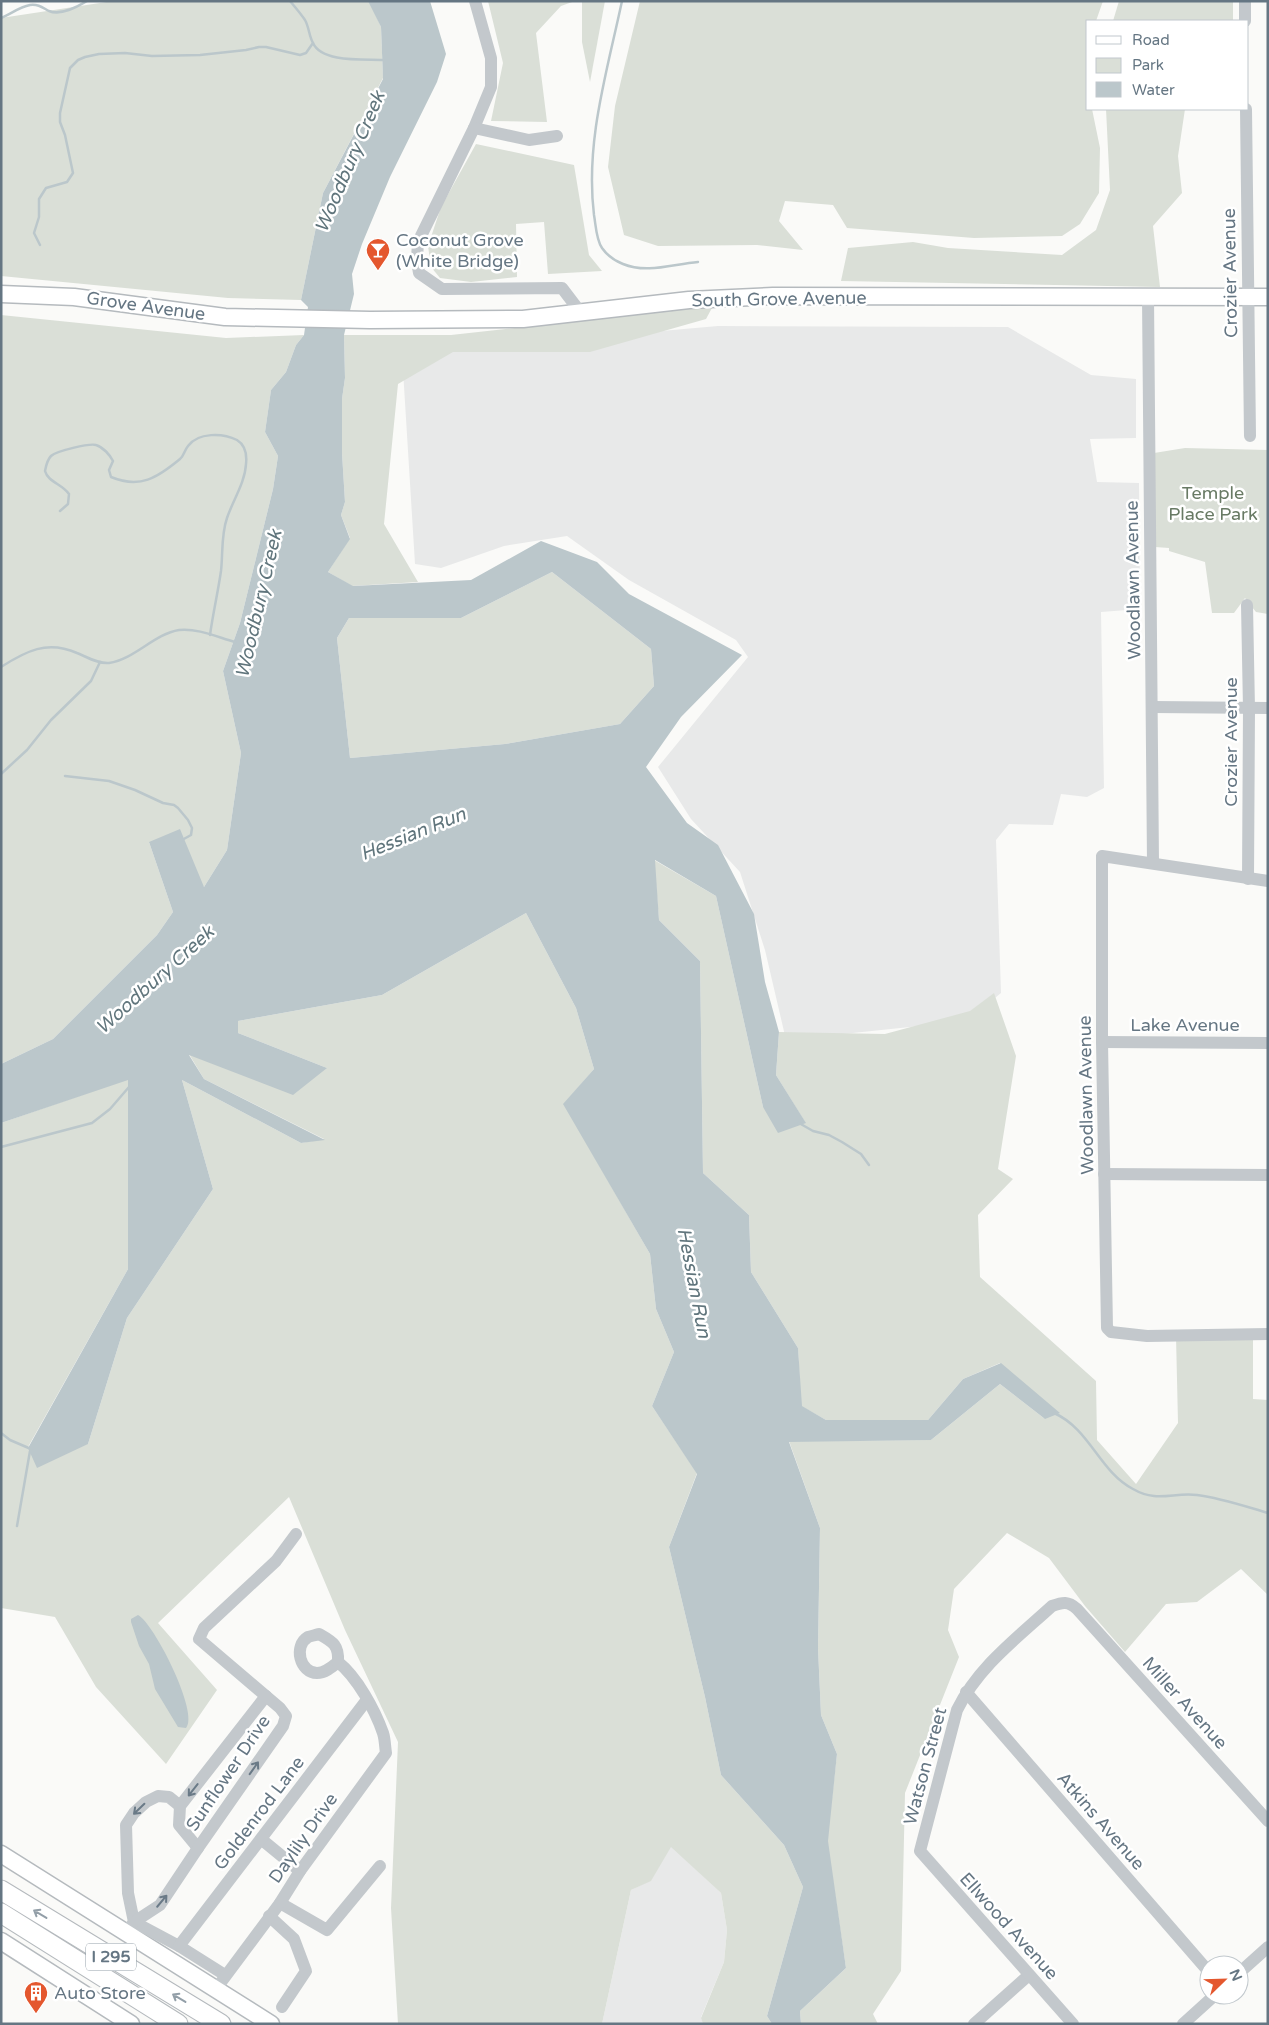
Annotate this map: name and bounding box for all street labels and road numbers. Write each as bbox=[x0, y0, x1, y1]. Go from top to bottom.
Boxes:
street label: Crozier Avenue bbox=[1218, 208, 1242, 338]
street label: South Grove Avenue bbox=[691, 286, 867, 312]
street label: Grove Avenue bbox=[85, 287, 207, 325]
street label: Woodlawn Avenue bbox=[1121, 500, 1145, 660]
street label: Crozier Avenue bbox=[1220, 677, 1242, 807]
street label: Lake Avenue bbox=[1130, 1014, 1240, 1036]
street label: Woodlawn Avenue bbox=[1074, 1015, 1098, 1175]
street label: Miller Avenue bbox=[1138, 1652, 1232, 1754]
street label: Watson Street bbox=[899, 1705, 951, 1827]
street label: Sunflower Drive bbox=[181, 1711, 275, 1835]
street label: Goldenrod Lane bbox=[209, 1752, 309, 1874]
street label: Atkins Avenue bbox=[1052, 1767, 1150, 1875]
street label: Daylily Drive bbox=[264, 1789, 342, 1887]
street label: Ellwood Avenue bbox=[955, 1868, 1063, 1984]
road number: I 295 bbox=[86, 1944, 136, 1970]

